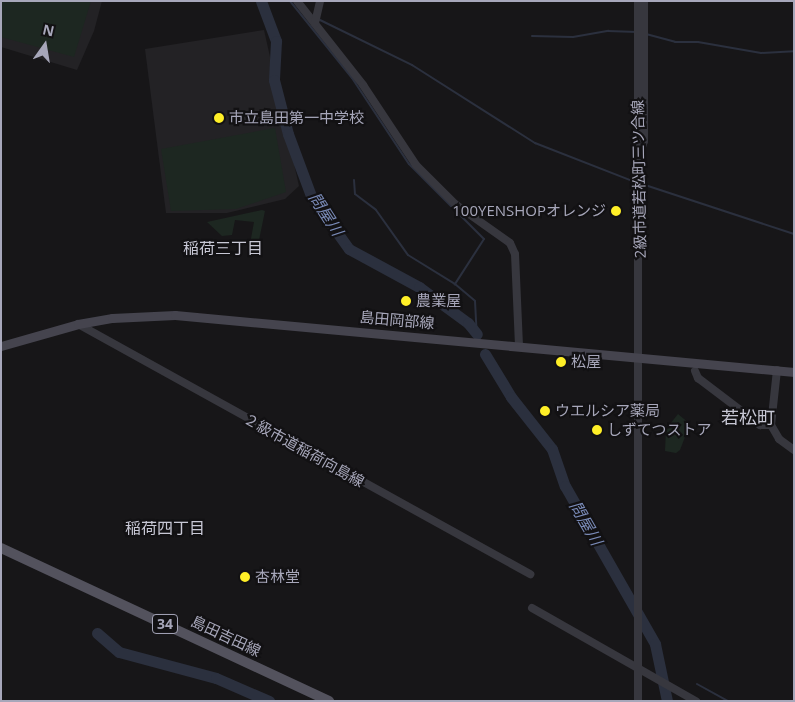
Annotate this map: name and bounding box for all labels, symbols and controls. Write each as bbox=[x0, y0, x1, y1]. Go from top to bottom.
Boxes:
text: N bbox=[41, 19, 56, 40]
north arrow bbox=[20, 20, 70, 70]
street label: 2級市道若松町三ツ合線 bbox=[629, 100, 649, 258]
place label: 市立島田第一中学校 bbox=[229, 109, 364, 127]
marker: 市立島田第一中学校 bbox=[213, 112, 225, 124]
water label: 問屋川 bbox=[305, 189, 347, 239]
place label: 100YENSHOPオレンジ bbox=[452, 202, 606, 220]
marker: 100YENSHOPオレンジ bbox=[610, 205, 622, 217]
district label: 稲荷三丁目 bbox=[183, 238, 263, 258]
place label: 農業屋 bbox=[416, 292, 461, 310]
marker: 農業屋 bbox=[400, 295, 412, 307]
street label: 島田岡部線 bbox=[359, 308, 435, 332]
place label: 松屋 bbox=[571, 353, 601, 371]
marker: 松屋 bbox=[555, 356, 567, 368]
place label: ウエルシア薬局 bbox=[555, 402, 660, 420]
marker: ウエルシア薬局 bbox=[539, 405, 551, 417]
district label: 若松町 bbox=[721, 406, 775, 428]
street label: ２級市道稲荷向島線 bbox=[241, 409, 367, 491]
place label: しずてつストア bbox=[607, 421, 712, 439]
marker: しずてつストア bbox=[591, 424, 603, 436]
water label: 問屋川 bbox=[566, 497, 606, 549]
district label: 稲荷四丁目 bbox=[125, 518, 205, 538]
place label: 杏林堂 bbox=[255, 568, 300, 586]
marker: 杏林堂 bbox=[239, 571, 251, 583]
road number: 34 bbox=[151, 612, 179, 636]
street label: 島田吉田線 bbox=[188, 612, 264, 660]

